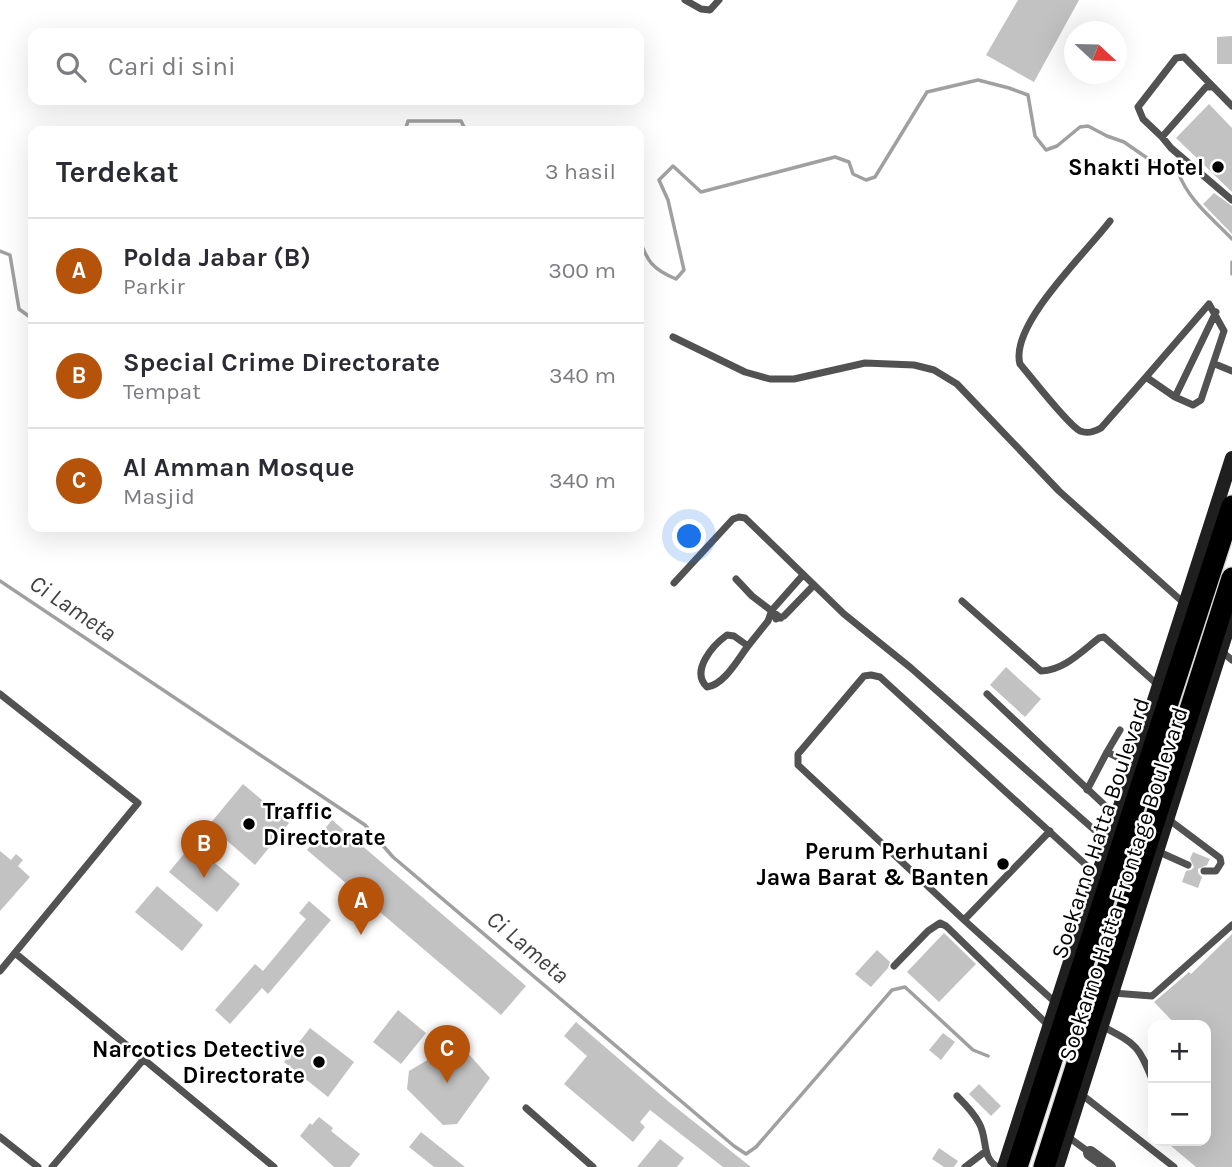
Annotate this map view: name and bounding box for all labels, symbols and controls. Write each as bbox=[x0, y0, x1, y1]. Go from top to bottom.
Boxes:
north arrow bbox=[1064, 21, 1127, 84]
search box bbox=[28, 28, 644, 105]
icon: search bbox=[52, 48, 90, 86]
text: Cari di sini bbox=[108, 51, 236, 82]
text: Terdekat bbox=[56, 154, 179, 190]
place label: Shakti Hotel bbox=[1068, 154, 1204, 181]
text: 3 hasil bbox=[545, 158, 616, 185]
marker: Shakti Hotel bbox=[1210, 159, 1226, 175]
text: Polda Jabar (B) bbox=[123, 242, 311, 273]
text: A bbox=[72, 257, 86, 284]
text: 300 m bbox=[548, 257, 616, 284]
text: Parkir bbox=[123, 273, 185, 300]
text: Special Crime Directorate bbox=[123, 347, 440, 378]
text: B bbox=[72, 362, 86, 389]
text: 340 m bbox=[549, 362, 616, 389]
text: Tempat bbox=[123, 378, 201, 405]
text: Al Amman Mosque bbox=[123, 452, 354, 483]
text: C bbox=[72, 467, 86, 494]
text: 340 m bbox=[549, 467, 616, 494]
text: Masjid bbox=[123, 483, 195, 510]
your location bbox=[672, 519, 706, 553]
water label: Ci Lameta bbox=[24, 569, 122, 647]
street label: Soekarno Hatta Boulevard bbox=[1045, 694, 1155, 962]
street label: Soekarno Hatta Frontage Boulevard bbox=[1053, 703, 1194, 1065]
place label: Traffic Directorate bbox=[263, 798, 386, 851]
marker: Traffic Directorate bbox=[241, 816, 257, 832]
pin: B bbox=[181, 820, 227, 878]
place label: Perum Perhutani Jawa Barat & Banten bbox=[757, 838, 989, 891]
marker: Perum Perhutani Jawa Barat & Banten bbox=[995, 856, 1011, 872]
pin: A bbox=[338, 877, 384, 935]
water label: Ci Lameta bbox=[481, 905, 575, 989]
map controls bbox=[1148, 1020, 1211, 1146]
button: + bbox=[1148, 1020, 1211, 1083]
pin: C bbox=[424, 1025, 470, 1083]
place label: Narcotics Detective Directorate bbox=[92, 1036, 305, 1089]
marker: Narcotics Detective Directorate bbox=[311, 1054, 327, 1070]
button: − bbox=[1148, 1083, 1211, 1146]

